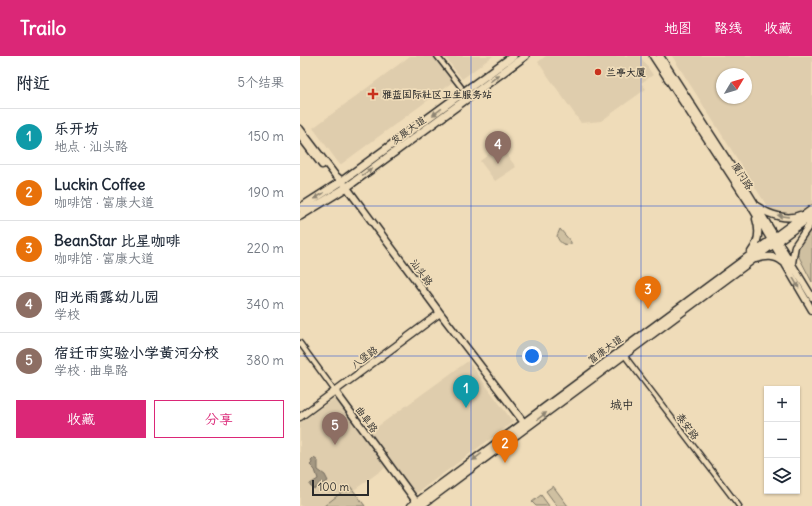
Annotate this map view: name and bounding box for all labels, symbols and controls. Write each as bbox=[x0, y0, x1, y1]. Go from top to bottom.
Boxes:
text: Trailo bbox=[20, 16, 66, 40]
text: 地图 bbox=[664, 19, 692, 37]
text: 路线 bbox=[714, 19, 742, 37]
text: 收藏 bbox=[764, 19, 792, 37]
place label: 兰亭大厦 bbox=[606, 66, 646, 79]
marker: 兰亭大厦 bbox=[593, 67, 603, 77]
north arrow bbox=[716, 68, 752, 104]
text: 附近 bbox=[16, 72, 50, 94]
text: 5个结果 bbox=[238, 74, 284, 91]
one-way arrow bbox=[490, 74, 500, 82]
marker: 雅蓝国际社区卫生服务站 bbox=[367, 88, 379, 100]
place label: 雅蓝国际社区卫生服务站 bbox=[382, 88, 492, 101]
one-way arrow bbox=[431, 108, 442, 116]
street label: 发展大道 bbox=[388, 113, 428, 147]
text: 乐开坊 bbox=[54, 119, 99, 138]
text: 1 bbox=[26, 128, 32, 145]
text: 150 m bbox=[248, 128, 284, 145]
pin: 4 bbox=[485, 131, 511, 164]
text: 地点 · 汕头路 bbox=[54, 138, 128, 155]
street label: 厦门路 bbox=[729, 160, 756, 192]
one-way arrow bbox=[362, 168, 373, 176]
text: Luckin Coffee bbox=[54, 175, 145, 194]
text: 2 bbox=[25, 184, 33, 201]
text: 190 m bbox=[248, 184, 284, 201]
one-way arrow bbox=[314, 192, 324, 200]
text: 咖啡馆 · 富康大道 bbox=[54, 194, 154, 211]
one-way arrow bbox=[777, 213, 789, 219]
text: BeanStar 比星咖啡 bbox=[54, 231, 181, 250]
text: 3 bbox=[25, 240, 33, 257]
text: 220 m bbox=[247, 240, 284, 257]
text: 咖啡馆 · 富康大道 bbox=[54, 250, 154, 267]
street label: 汕头路 bbox=[407, 256, 436, 288]
pin: 3 bbox=[635, 276, 661, 309]
one-way arrow bbox=[793, 277, 800, 289]
text: 阳光雨露幼儿园 bbox=[54, 287, 159, 306]
text: 4 bbox=[25, 296, 33, 313]
text: 340 m bbox=[246, 296, 284, 313]
text: 学校 bbox=[54, 306, 80, 323]
street label: 富康大道 bbox=[585, 332, 625, 366]
text: 宿迁市实验小学黄河分校 bbox=[54, 343, 219, 362]
street label: 八堡路 bbox=[348, 343, 380, 372]
your location bbox=[522, 346, 542, 366]
text: 5 bbox=[25, 352, 33, 369]
text: 380 m bbox=[246, 352, 284, 369]
text: 学校 · 曲阜路 bbox=[54, 362, 128, 379]
pin: 1 bbox=[453, 375, 479, 408]
map controls bbox=[764, 386, 800, 494]
button: + bbox=[764, 386, 800, 422]
district label: 城中 bbox=[610, 397, 634, 412]
button: 收藏 bbox=[16, 400, 146, 438]
button: 分享 bbox=[154, 400, 284, 438]
street label: 曲阜路 bbox=[353, 403, 381, 435]
street label: 泰安路 bbox=[673, 410, 702, 442]
pin: 5 bbox=[322, 412, 348, 445]
one-way arrow bbox=[537, 412, 548, 420]
button: − bbox=[764, 422, 800, 458]
pin: 2 bbox=[492, 430, 518, 463]
one-way arrow bbox=[471, 453, 482, 461]
button: layers bbox=[764, 458, 800, 494]
scale bar bbox=[312, 478, 369, 497]
text: 100 m bbox=[318, 480, 349, 494]

